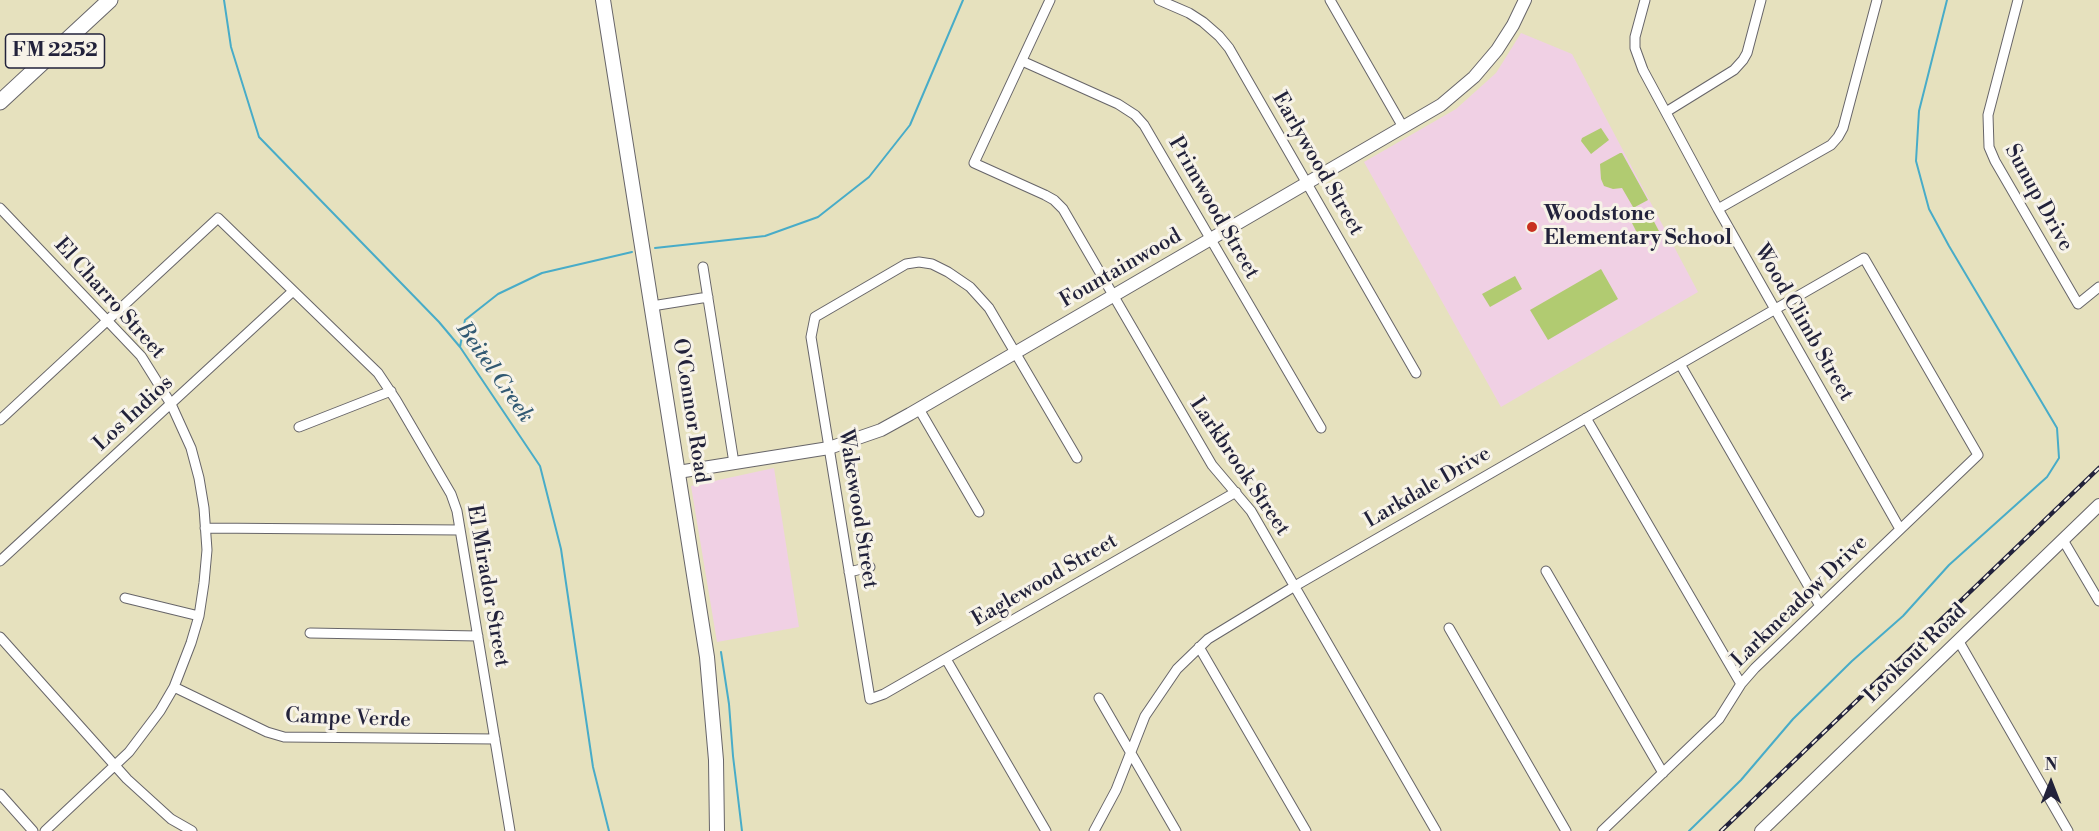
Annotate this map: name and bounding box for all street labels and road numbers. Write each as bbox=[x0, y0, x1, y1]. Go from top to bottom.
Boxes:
road number: FM 2252 bbox=[5, 34, 104, 68]
street label: Earlywood Street bbox=[1266, 88, 1368, 240]
street label: Primwood Street bbox=[1162, 132, 1264, 284]
street label: Sunup Drive bbox=[1998, 140, 2078, 256]
street label: Fountainwood bbox=[1056, 224, 1186, 314]
street label: El Charro Street bbox=[48, 233, 170, 365]
street label: Wood Climb Street bbox=[1748, 240, 1858, 406]
street label: O'Connor Road bbox=[666, 337, 714, 485]
street label: Los Indios bbox=[89, 371, 179, 457]
street label: Larkbrook Street bbox=[1184, 393, 1294, 541]
street label: Wakewood Street bbox=[832, 428, 882, 590]
street label: Larkdale Drive bbox=[1360, 442, 1496, 534]
street label: El Mirador Street bbox=[460, 503, 514, 669]
street label: Eaglewood Street bbox=[968, 529, 1122, 633]
street label: Larkmeadow Drive bbox=[1727, 531, 1873, 673]
street label: Lookout Road bbox=[1860, 599, 1972, 709]
street label: Campe Verde bbox=[285, 704, 411, 734]

